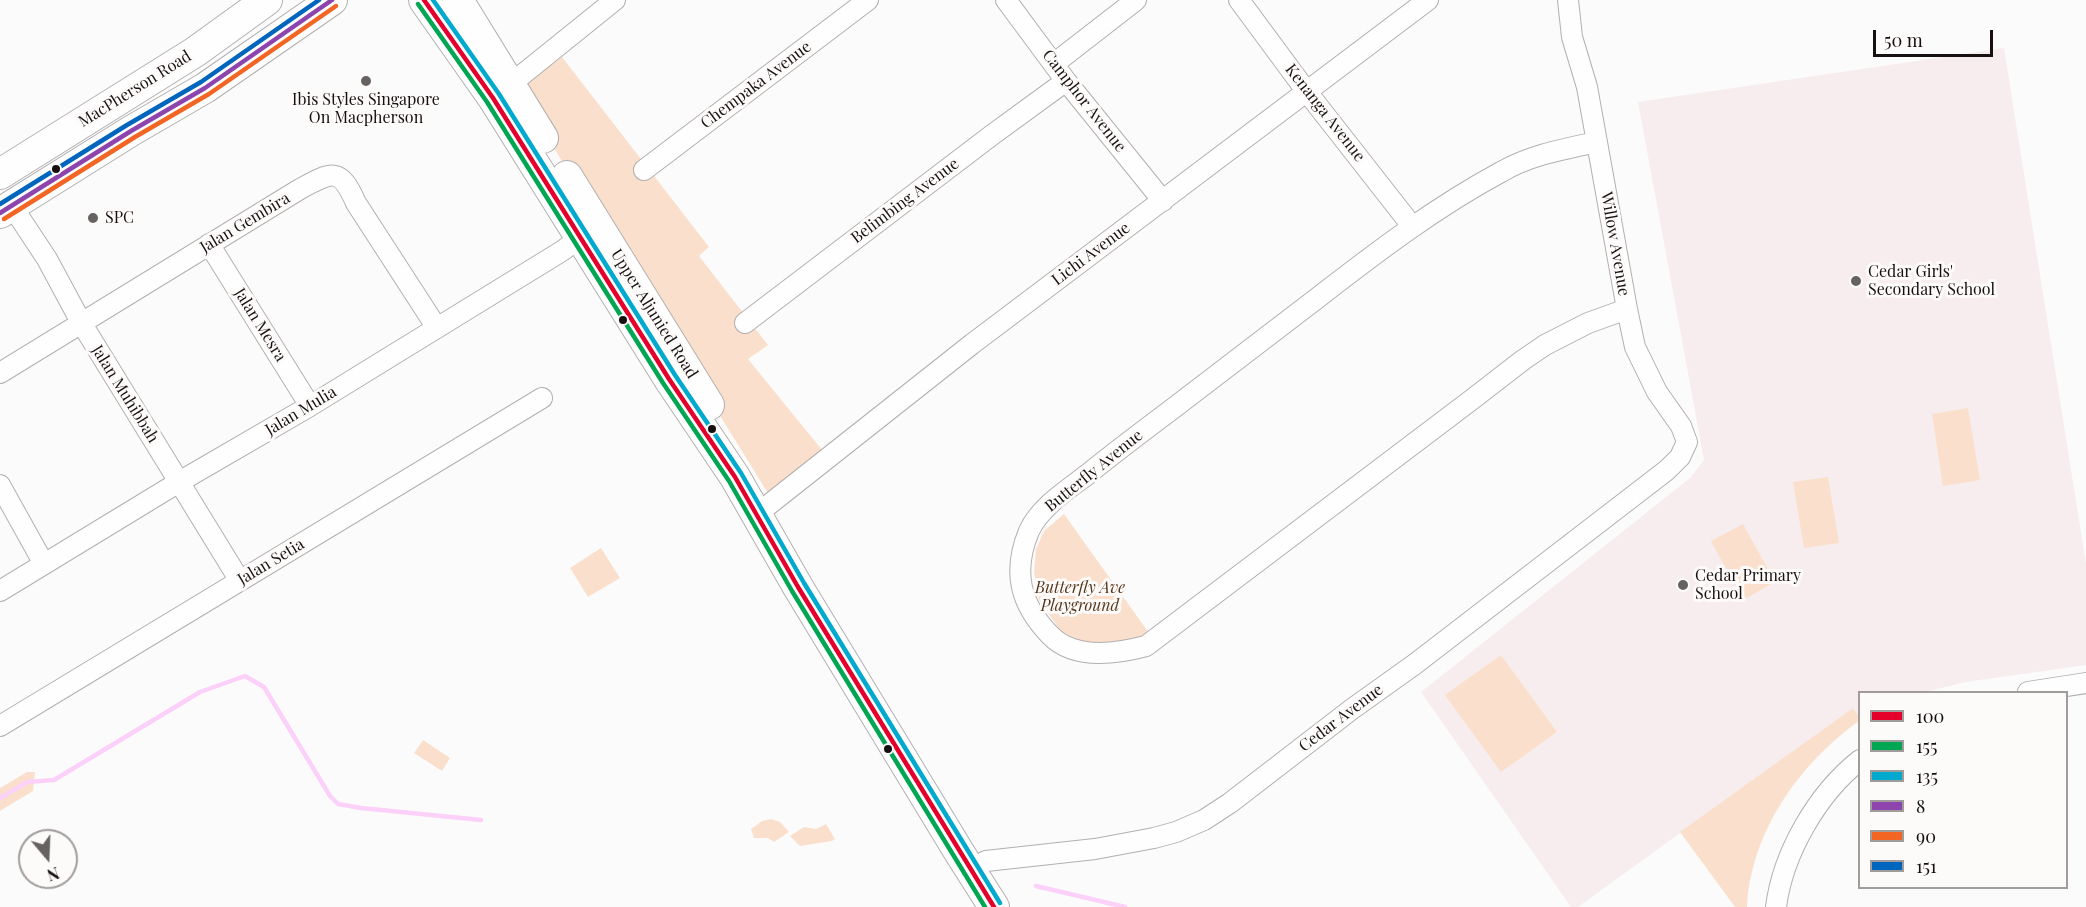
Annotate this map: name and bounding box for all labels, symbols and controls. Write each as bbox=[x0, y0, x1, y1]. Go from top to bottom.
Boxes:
scale bar bbox=[1876, 18, 1996, 56]
text: 50 m bbox=[1884, 28, 1923, 52]
street label: Chempaka Avenue bbox=[697, 37, 815, 133]
street label: Camphor Avenue bbox=[1038, 46, 1130, 156]
street label: MacPherson Road bbox=[75, 47, 195, 131]
street label: Kenanga Avenue bbox=[1281, 60, 1369, 166]
marker: Ibis Styles Singapore On Macpherson bbox=[359, 74, 373, 88]
place label: Ibis Styles Singapore On Macpherson bbox=[292, 90, 440, 128]
street label: Belimbing Avenue bbox=[847, 154, 963, 248]
unlabelled marker bbox=[50, 163, 62, 175]
street label: Jalan Gembira bbox=[197, 189, 293, 257]
street label: Willow Avenue bbox=[1596, 190, 1634, 298]
place label: SPC bbox=[105, 208, 134, 228]
marker: SPC bbox=[86, 211, 100, 225]
street label: Lichi Avenue bbox=[1048, 218, 1134, 290]
street label: Upper Aljunied Road bbox=[606, 246, 702, 382]
place label: Cedar Girls' Secondary School bbox=[1868, 262, 1995, 300]
marker: Cedar Girls' Secondary School bbox=[1849, 274, 1863, 288]
street label: Jalan Mesra bbox=[230, 285, 290, 365]
unlabelled marker bbox=[617, 314, 629, 326]
street label: Jalan Muhibbah bbox=[87, 342, 163, 446]
street label: Jalan Mulia bbox=[262, 382, 340, 440]
unlabelled marker bbox=[706, 423, 718, 435]
street label: Butterfly Avenue bbox=[1041, 426, 1147, 516]
street label: Jalan Setia bbox=[234, 535, 308, 589]
place label: Cedar Primary School bbox=[1695, 566, 1801, 604]
park label: Butterfly Ave Playground bbox=[1035, 578, 1125, 616]
marker: Cedar Primary School bbox=[1676, 578, 1690, 592]
street label: Cedar Avenue bbox=[1295, 680, 1387, 756]
legend bbox=[1858, 691, 2068, 889]
text: 100 bbox=[1916, 704, 1944, 728]
text: 155 bbox=[1916, 734, 1937, 758]
unlabelled marker bbox=[882, 743, 894, 755]
text: 135 bbox=[1916, 764, 1938, 788]
text: 8 bbox=[1916, 794, 1925, 818]
text: 90 bbox=[1916, 824, 1936, 848]
north arrow bbox=[18, 829, 78, 889]
text: 151 bbox=[1916, 854, 1937, 878]
text: N bbox=[44, 863, 62, 886]

